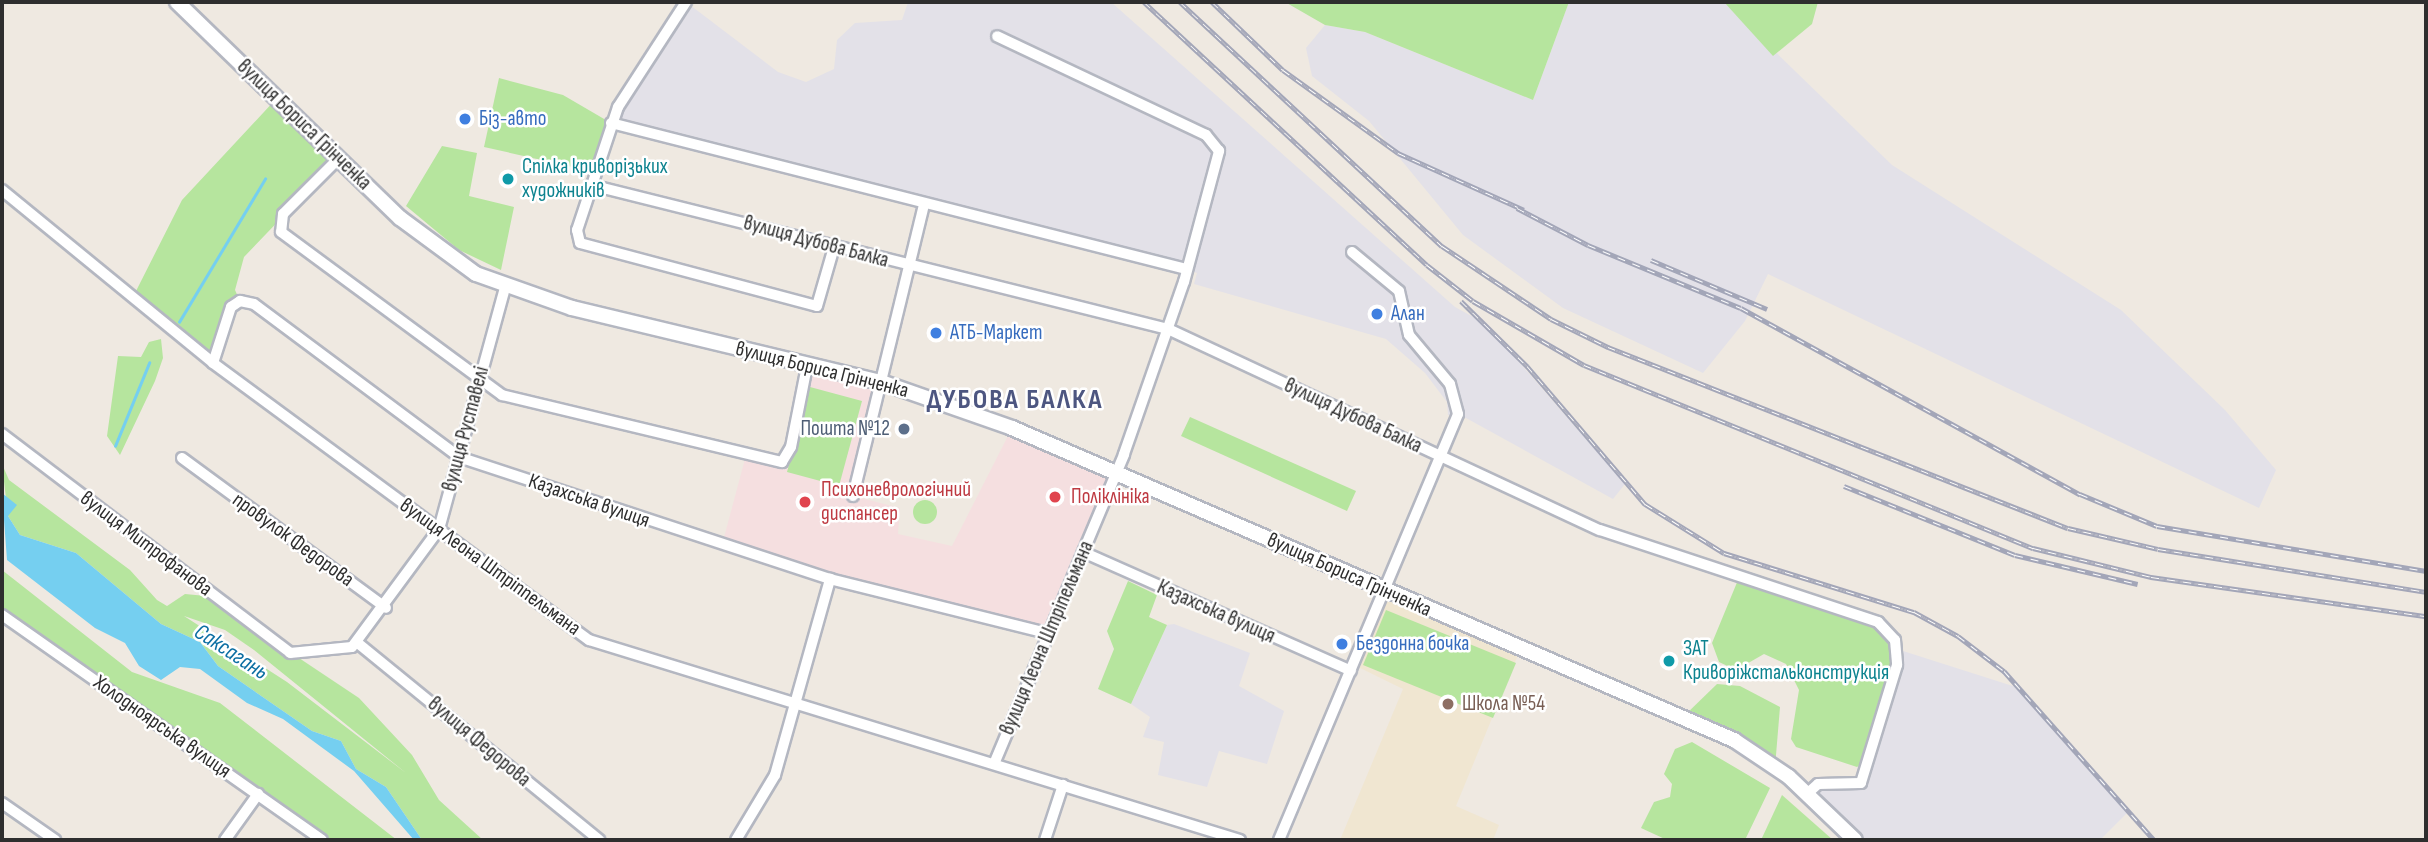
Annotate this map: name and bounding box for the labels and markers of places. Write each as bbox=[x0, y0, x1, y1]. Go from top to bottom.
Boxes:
place label: Біз-авто bbox=[479, 106, 546, 132]
marker: Біз-авто bbox=[457, 111, 473, 127]
place label: Спілка криворізьких художників bbox=[522, 154, 668, 204]
marker: Спілка криворізьких художників bbox=[500, 171, 516, 187]
place label: Алан bbox=[1391, 301, 1425, 327]
marker: Алан bbox=[1369, 306, 1385, 322]
place label: АТБ-Маркет bbox=[950, 320, 1042, 346]
marker: АТБ-Маркет bbox=[928, 325, 944, 341]
place label: Пошта №12 bbox=[800, 416, 890, 442]
marker: Пошта №12 bbox=[896, 421, 912, 437]
place label: Психоневрологічний диспансер bbox=[821, 477, 971, 527]
place label: Поліклініка bbox=[1071, 484, 1150, 510]
marker: Поліклініка bbox=[1045, 487, 1065, 507]
marker: Психоневрологічний диспансер bbox=[795, 492, 815, 512]
place label: Бездонна бочка bbox=[1356, 631, 1469, 657]
marker: Бездонна бочка bbox=[1334, 636, 1350, 652]
place label: ЗАТ Криворіжстальконструкція bbox=[1683, 636, 1889, 686]
marker: ЗАТ Криворіжстальконструкція bbox=[1661, 653, 1677, 669]
place label: Школа №54 bbox=[1462, 691, 1545, 717]
marker: Школа №54 bbox=[1440, 696, 1456, 712]

